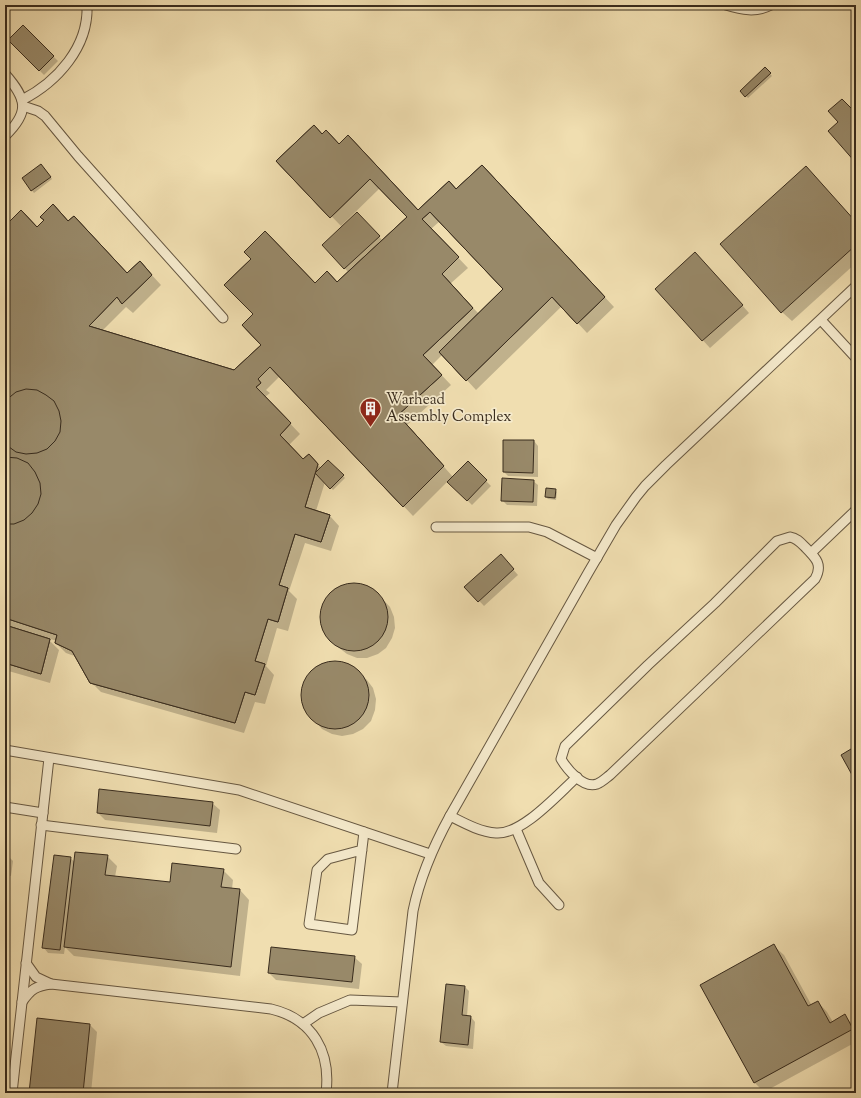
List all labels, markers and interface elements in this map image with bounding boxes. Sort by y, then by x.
place label: Warhead Assembly Complex [386,390,512,428]
building icon: Warhead Assembly Complex [357,396,383,429]

